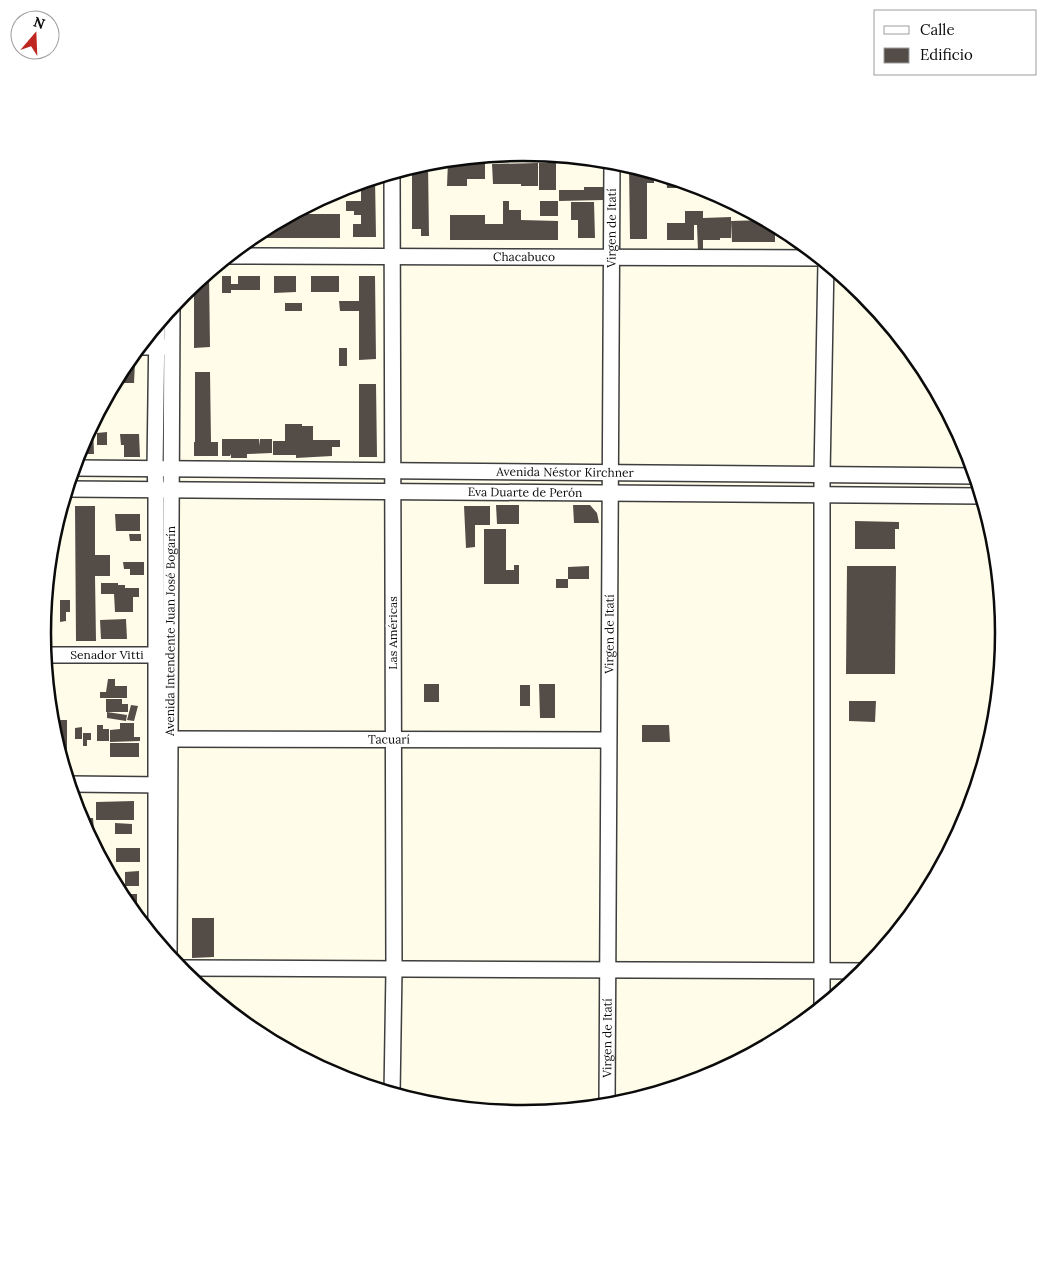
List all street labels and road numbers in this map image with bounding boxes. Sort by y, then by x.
street label: Virgen de Itatí [603,188,619,269]
street label: Chacabuco [493,249,555,264]
street label: Avenida Néstor Kirchner [495,464,635,480]
street label: Eva Duarte de Perón [468,484,582,500]
street label: Avenida Intendente Juan José Bogarín [162,526,178,737]
street label: Virgen de Itatí [601,594,617,675]
street label: Las Américas [385,596,400,670]
street label: Senador Vitti [70,647,144,662]
street label: Tacuarí [368,731,410,747]
street label: Virgen de Itatí [599,998,615,1079]

